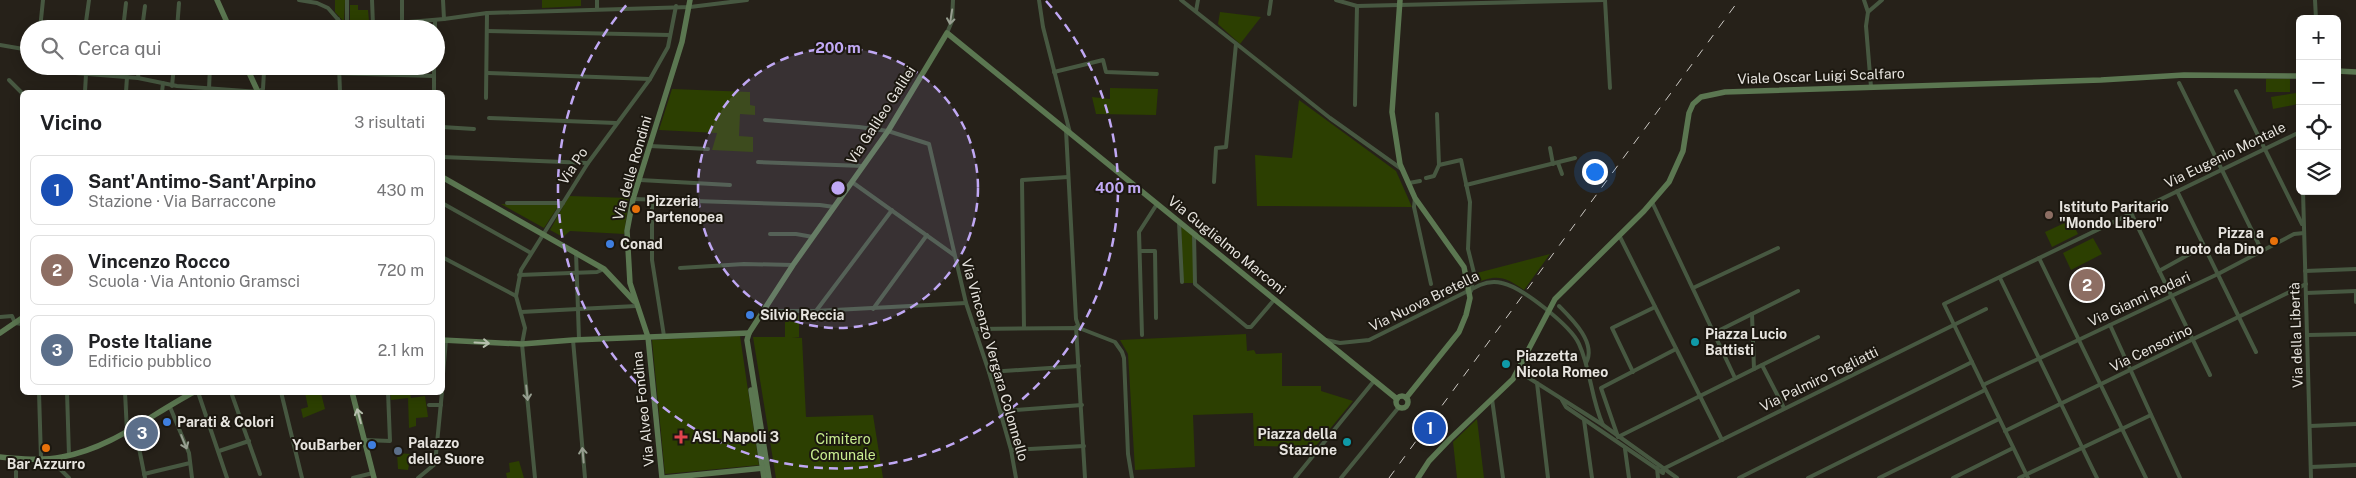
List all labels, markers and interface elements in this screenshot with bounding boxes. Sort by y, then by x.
one-way arrow [946,8,956,24]
map controls [2296,15,2341,195]
button: + [2296,15,2341,60]
search box [20,20,445,75]
icon: search [38,34,66,62]
text: Cerca qui [78,37,161,59]
text: 200 m [815,39,861,56]
button: − [2296,60,2341,105]
street label: Via Galileo Galilei [843,63,919,167]
street label: Viale Oscar Luigi Scalfaro [1737,65,1905,87]
button: locate [2296,105,2341,150]
text: Vicino [40,110,102,135]
text: 3 risultati [354,113,425,132]
street label: Via delle Rondini [609,114,655,222]
street label: Via Eugenio Montale [2162,119,2288,191]
street label: Via Po [555,144,591,187]
button: layers [2296,150,2341,195]
your location [1582,159,1608,185]
text: Sant'Antimo-Sant'Arpino [88,170,316,192]
centre of rings [829,179,847,197]
text: 400 m [1095,179,1141,196]
text: 1 [54,181,60,200]
text: 430 m [376,181,424,200]
text: Stazione · Via Barraccone [88,192,276,211]
place label: Pizzeria Partenopea [646,193,723,225]
street label: Via Guglielmo Marconi [1165,193,1289,297]
place label: Istituto Paritario "Mondo Libero" [2059,199,2169,231]
marker: Pizzeria Partenopea [630,203,642,215]
marker: Istituto Paritario "Mondo Libero" [2043,209,2055,221]
place label: Pizza a ruoto da Dino [2176,225,2264,257]
marker: Pizza a ruoto da Dino [2268,235,2280,247]
place label: Conad [620,236,663,252]
marker: Conad [604,238,616,250]
text: Vincenzo Rocco [88,250,230,272]
street label: Via Vincenzo Vergara Colonnello [958,257,1032,463]
text: 2 [52,261,62,280]
text: 720 m [377,261,424,280]
pin: 2 [2071,266,2103,304]
street label: Via Nuova Bretella [1367,268,1481,334]
street label: Via Gianni Rodari [2085,268,2193,330]
text: Scuola · Via Antonio Gramsci [88,272,300,291]
street label: Via della Libertà [2286,282,2306,388]
place label: Silvio Reccia [760,307,844,323]
marker: Silvio Reccia [744,309,756,321]
street label: Via Censorino [2107,321,2195,375]
place label: Piazza Lucio Battisti [1705,326,1787,358]
text: Poste Italiane [88,330,212,352]
marker: Piazza Lucio Battisti [1689,336,1701,348]
one-way arrow [474,338,490,347]
text: 3 [52,341,62,360]
text: 2.1 km [378,341,424,360]
street label: Via Palmiro Togliatti [1757,343,1881,415]
place label: Piazzetta Nicola Romeo [1516,348,1608,380]
street label: Via Alveo Fondina [629,351,657,467]
text: Edificio pubblico [88,352,212,371]
marker: Piazzetta Nicola Romeo [1500,358,1512,370]
one-way arrow [522,385,531,401]
one-way arrow [353,409,363,425]
pin: 1 [1414,409,1446,447]
pin: 3 [126,414,158,452]
place label: Parati & Colori [177,414,274,430]
marker: Parati & Colori [161,416,173,428]
place label: Piazza della Stazione [1258,426,1337,458]
place label: ASL Napoli 3 [692,429,779,445]
marker: ASL Napoli 3 [674,430,688,444]
park label: Cimitero Comunale [810,431,876,463]
one-way arrow [180,434,189,449]
place label: Palazzo delle Suore [408,435,484,467]
marker: Piazza della Stazione [1341,436,1353,448]
place label: YouBarber [292,437,362,453]
marker: YouBarber [366,439,378,451]
marker: Bar Azzurro [40,442,52,454]
marker: Palazzo delle Suore [392,445,404,457]
one-way arrow [578,448,588,464]
place label: Bar Azzurro [7,456,85,472]

